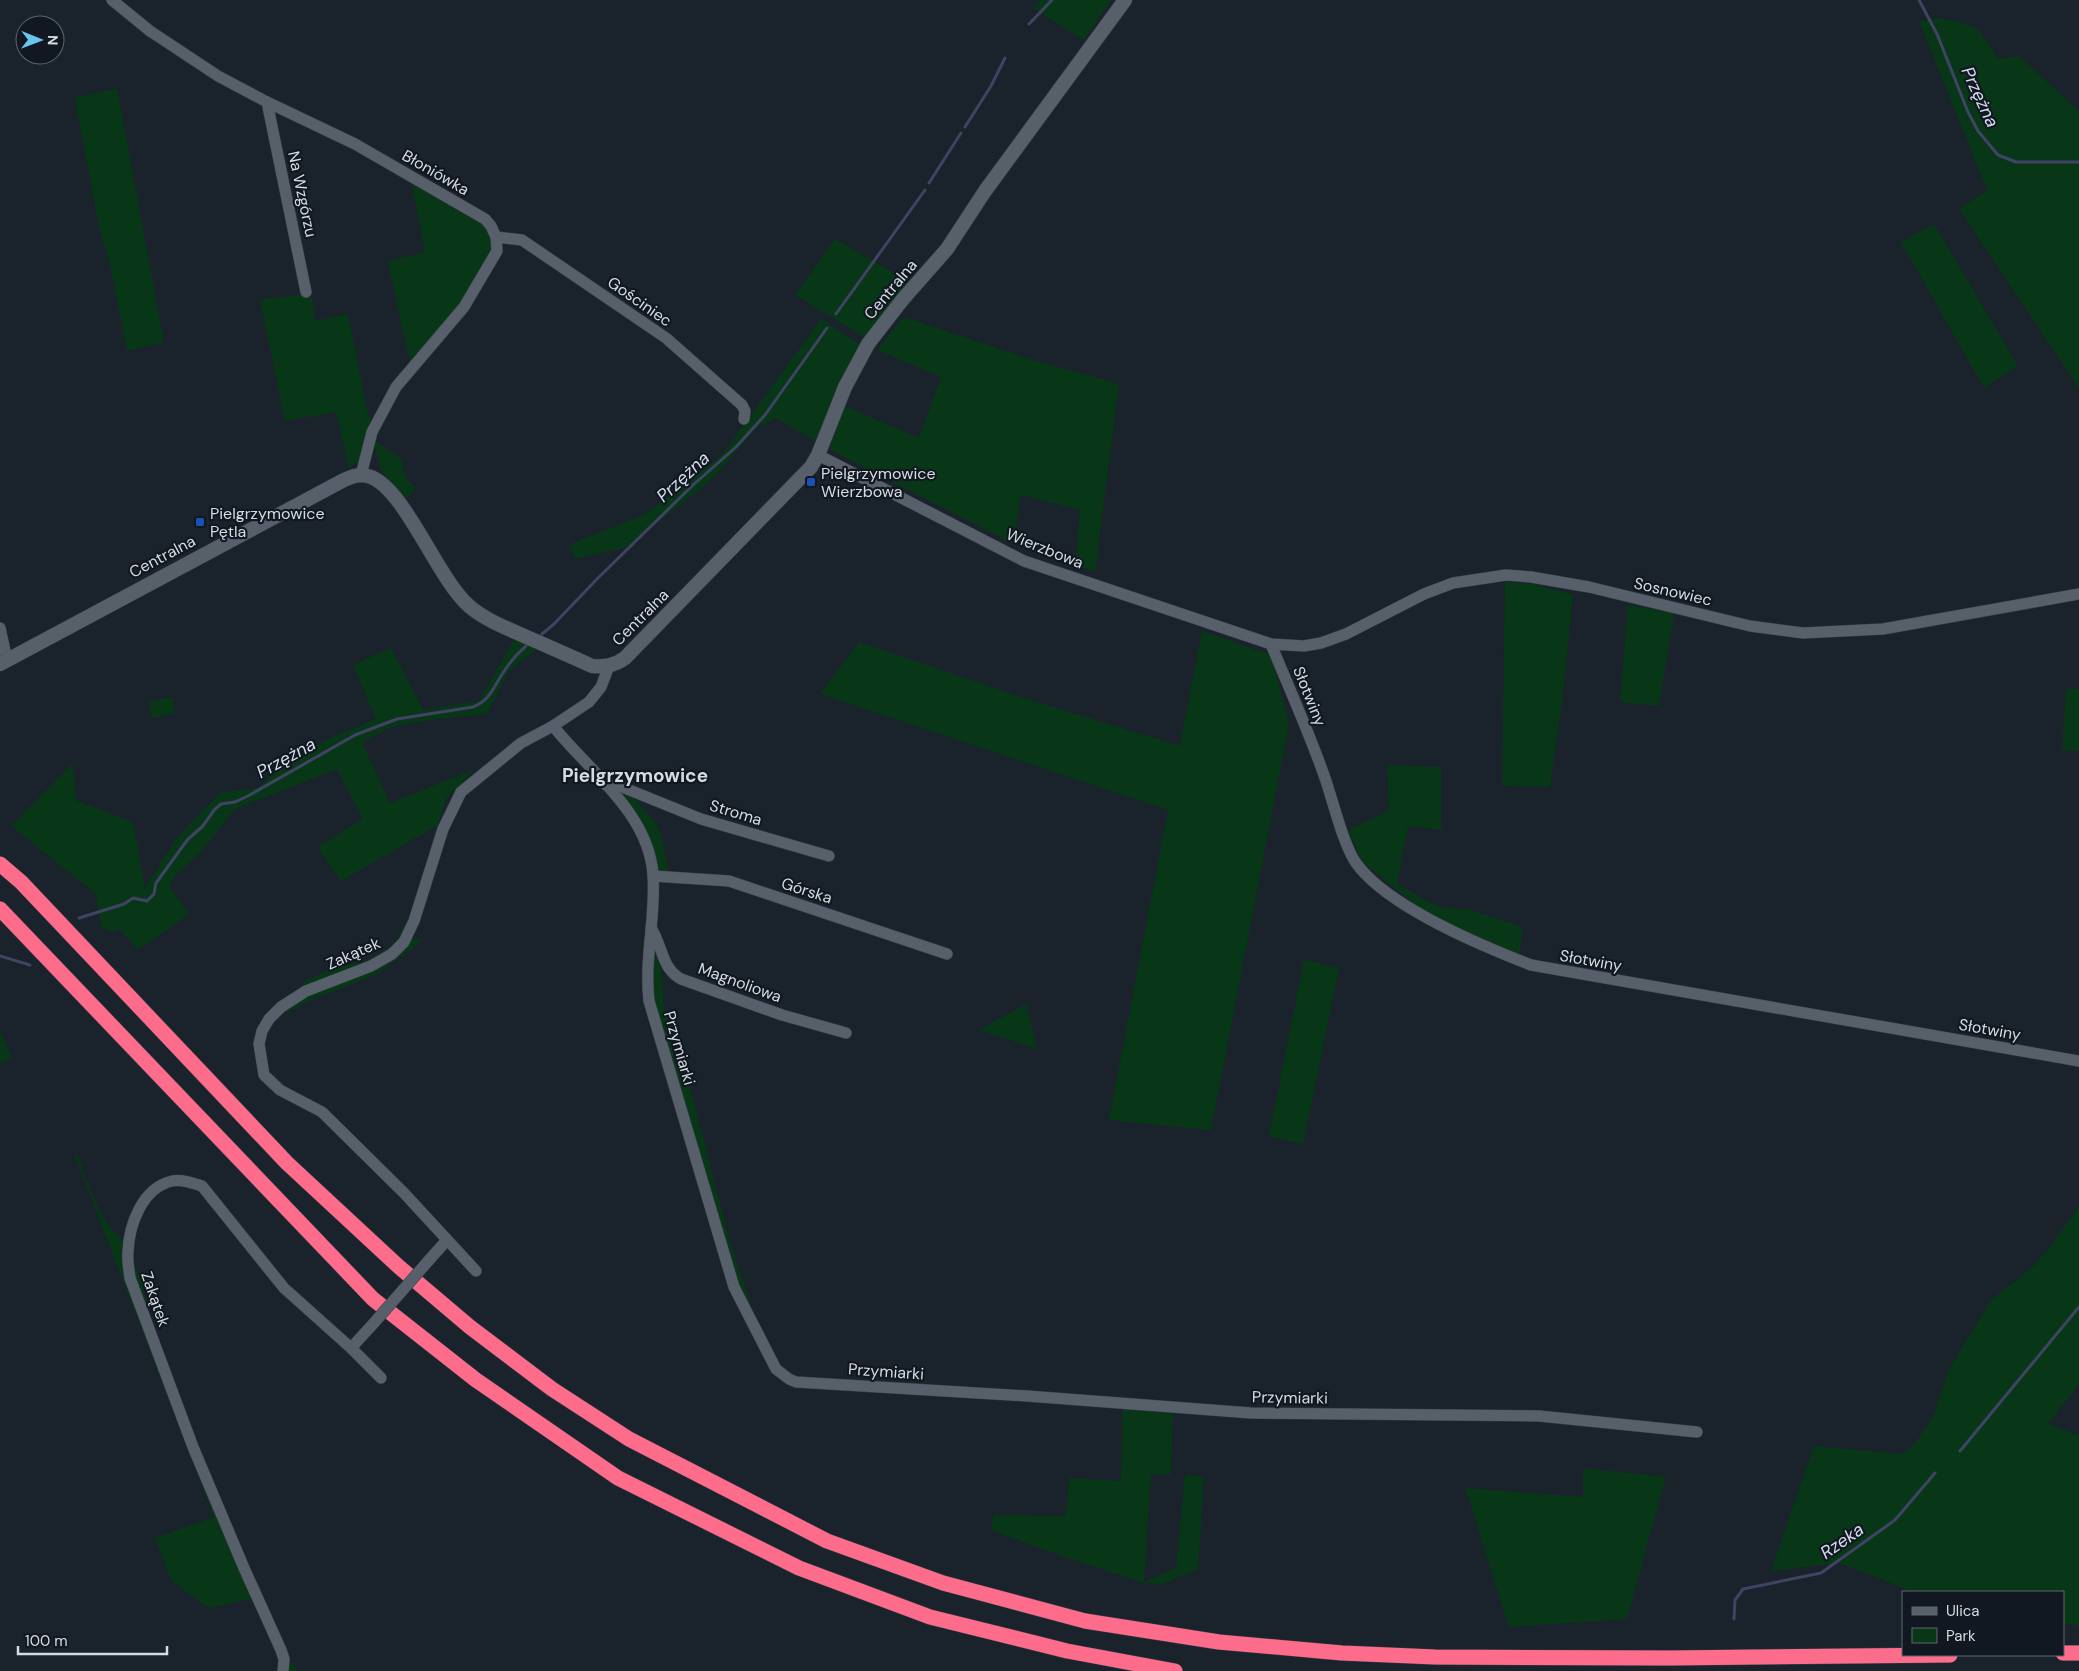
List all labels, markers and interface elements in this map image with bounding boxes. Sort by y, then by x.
north arrow [15,15,65,65]
text: N [44,35,62,45]
water label: Przężna [1956,63,2005,131]
street label: Błoniówka [398,145,473,200]
street label: Na Wzgórzu [283,149,322,239]
street label: Centralna [859,255,922,324]
street label: Gościniec [603,272,676,331]
water label: Przężna [651,446,715,508]
place label: Pielgrzymowice Wierzbowa [821,463,936,502]
marker: Pielgrzymowice Wierzbowa [805,476,817,488]
place label: Pielgrzymowice Pętla [210,503,325,542]
marker: Pielgrzymowice Pętla [194,516,206,528]
street label: Wierzbowa [1003,523,1087,573]
street label: Centralna [125,530,199,583]
street label: Sosnowiec [1632,572,1714,611]
street label: Centralna [607,584,673,650]
street label: Słotwiny [1288,663,1331,729]
water label: Przężna [252,732,320,784]
district label: Pielgrzymowice [562,763,708,788]
street label: Stroma [707,795,765,830]
street label: Górska [779,872,835,909]
street label: Zakątek [323,932,384,975]
street label: Słotwiny [1558,945,1624,976]
street label: Magnoliowa [695,958,784,1007]
street label: Przymiarki [659,1009,700,1088]
street label: Słotwiny [1957,1014,2023,1045]
street label: Zakątek [136,1269,175,1330]
street label: Przymiarki [847,1358,925,1385]
street label: Przymiarki [1252,1386,1328,1409]
water label: Rzeka [1815,1517,1869,1565]
legend [1902,1591,2064,1656]
text: Ulica [1946,1601,1980,1621]
scale bar [18,1624,166,1656]
text: Park [1946,1626,1976,1646]
text: 100 m [25,1631,68,1651]

